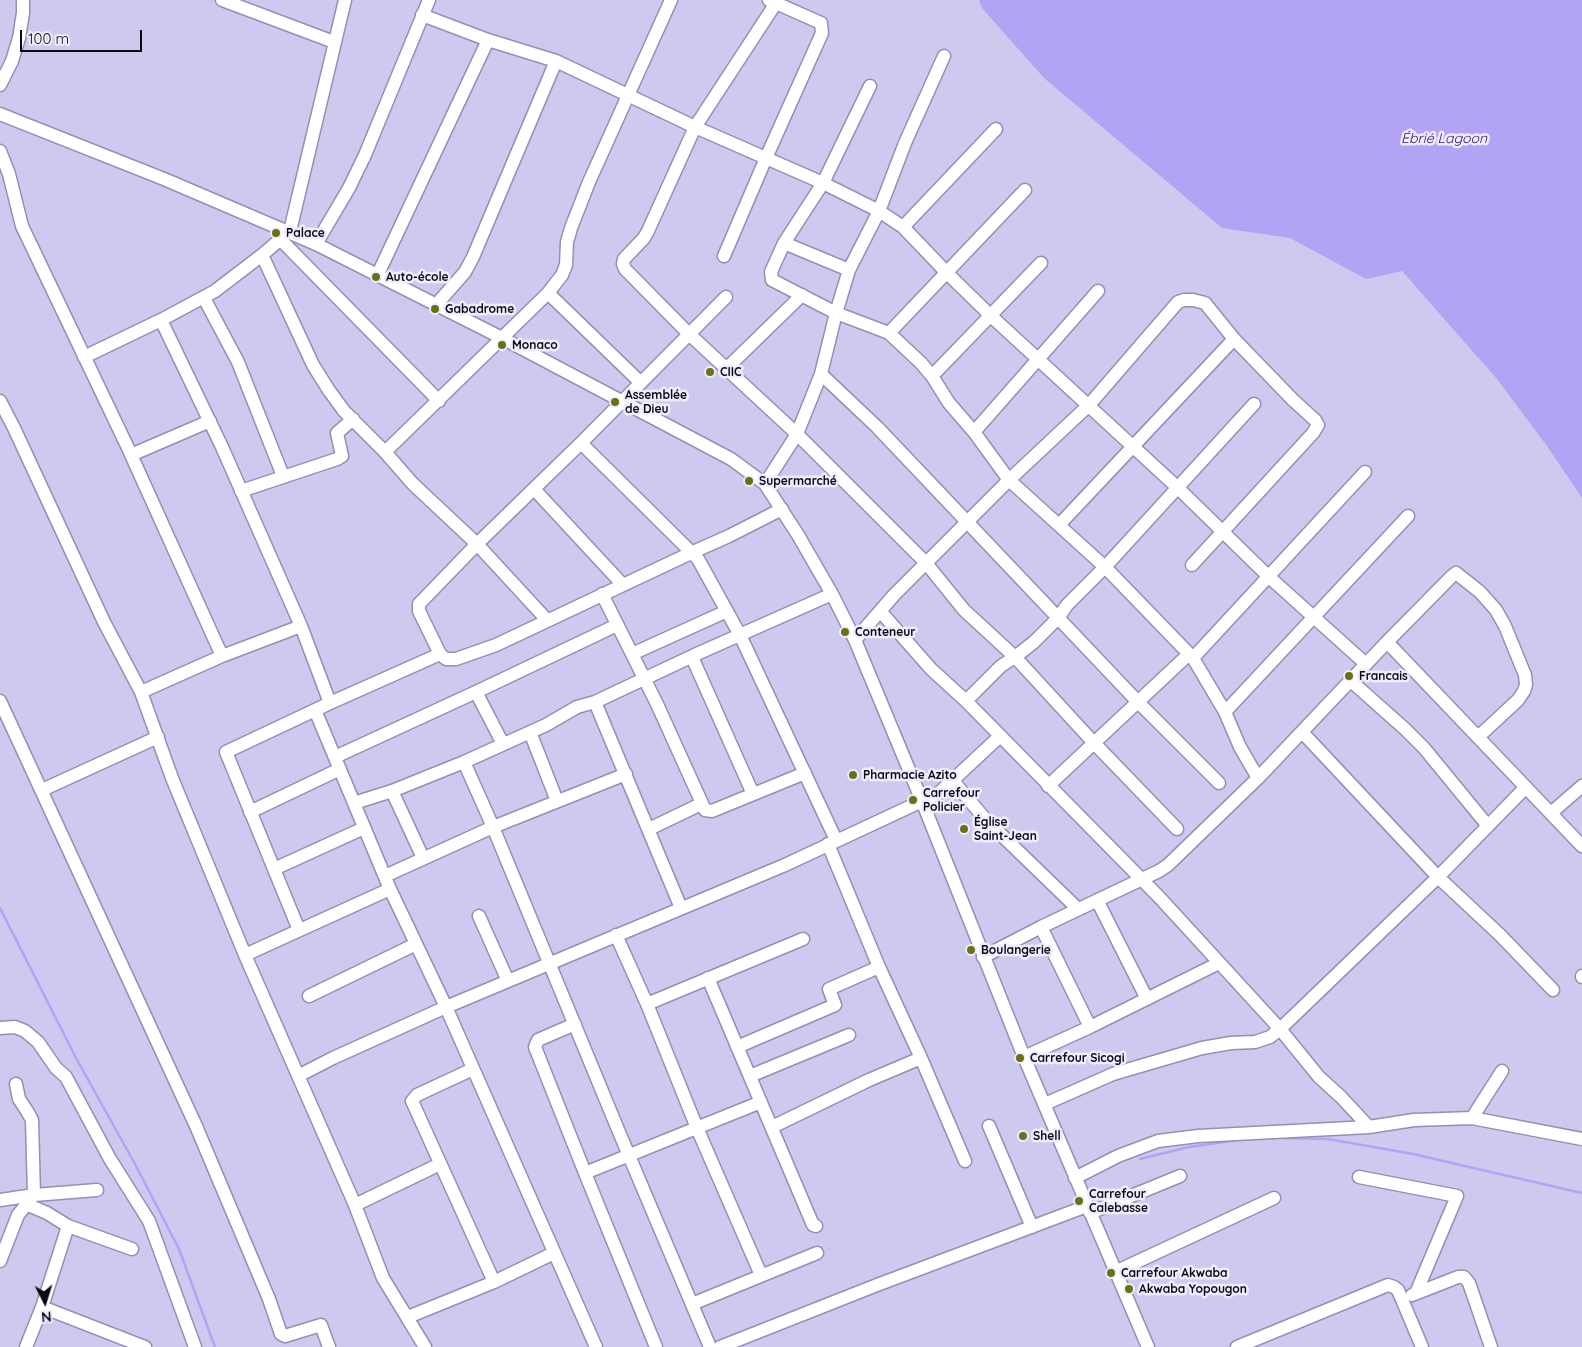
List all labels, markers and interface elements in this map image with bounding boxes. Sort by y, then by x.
scale bar [22,20,145,52]
text: 100 m [28,29,69,48]
water label: Ébrié Lagoon [1401,131,1487,147]
place label: Palace [286,226,325,240]
marker: Palace [270,227,282,239]
place label: Auto-école [386,270,449,284]
marker: Auto-école [370,271,382,283]
place label: Gabadrome [445,302,514,316]
marker: Gabadrome [429,303,441,315]
place label: Monaco [512,338,558,352]
marker: Monaco [496,339,508,351]
place label: CIIC [720,365,742,379]
marker: CIIC [704,366,716,378]
place label: Assemblée de Dieu [625,388,687,416]
marker: Assemblée de Dieu [609,396,621,408]
place label: Supermarché [759,474,837,488]
marker: Supermarché [743,475,755,487]
place label: Conteneur [855,625,916,639]
marker: Conteneur [839,626,851,638]
place label: Francais [1359,669,1408,683]
marker: Francais [1343,670,1355,682]
place label: Pharmacie Azito [863,768,957,782]
marker: Pharmacie Azito [847,769,859,781]
place label: Carrefour Policier [923,786,980,814]
marker: Carrefour Policier [907,794,919,806]
place label: Église Saint-Jean [974,815,1037,843]
marker: Église Saint-Jean [958,823,970,835]
place label: Boulangerie [981,943,1051,957]
marker: Boulangerie [965,944,977,956]
place label: Carrefour Sicogi [1030,1051,1124,1065]
marker: Carrefour Sicogi [1014,1052,1026,1064]
place label: Shell [1033,1129,1061,1143]
marker: Shell [1017,1130,1029,1142]
place label: Carrefour Calebasse [1089,1187,1148,1215]
marker: Carrefour Calebasse [1073,1195,1085,1207]
place label: Carrefour Akwaba [1121,1266,1228,1280]
marker: Carrefour Akwaba [1105,1267,1117,1279]
north arrow [20,1277,70,1327]
place label: Akwaba Yopougon [1139,1282,1247,1296]
marker: Akwaba Yopougon [1123,1283,1135,1295]
text: N [40,1308,52,1326]

